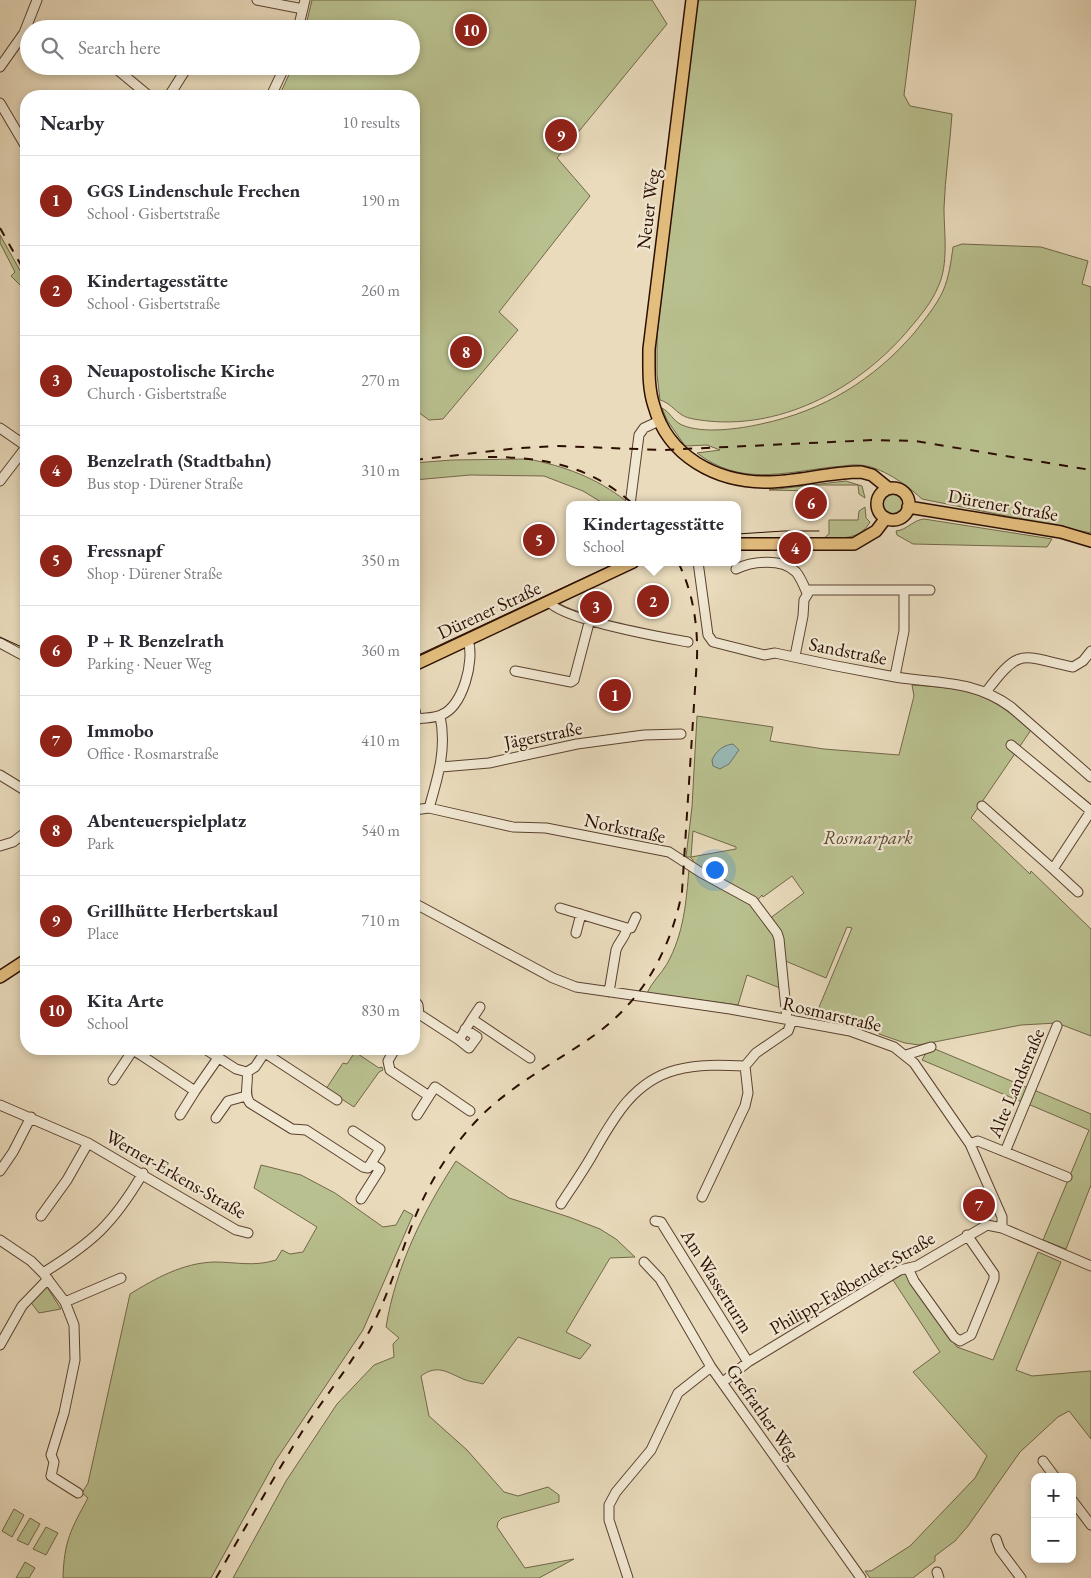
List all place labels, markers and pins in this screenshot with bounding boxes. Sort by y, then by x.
pin: 10 [455,11,487,49]
pin: 9 [545,116,577,154]
pin: 8 [450,333,482,371]
pin: 6 [795,484,827,522]
pin: 5 [523,521,555,559]
pin: 4 [779,529,811,567]
pin: 2 [637,582,669,620]
pin: 3 [580,588,612,626]
pin: 1 [599,676,631,714]
pin: 7 [963,1186,995,1224]

